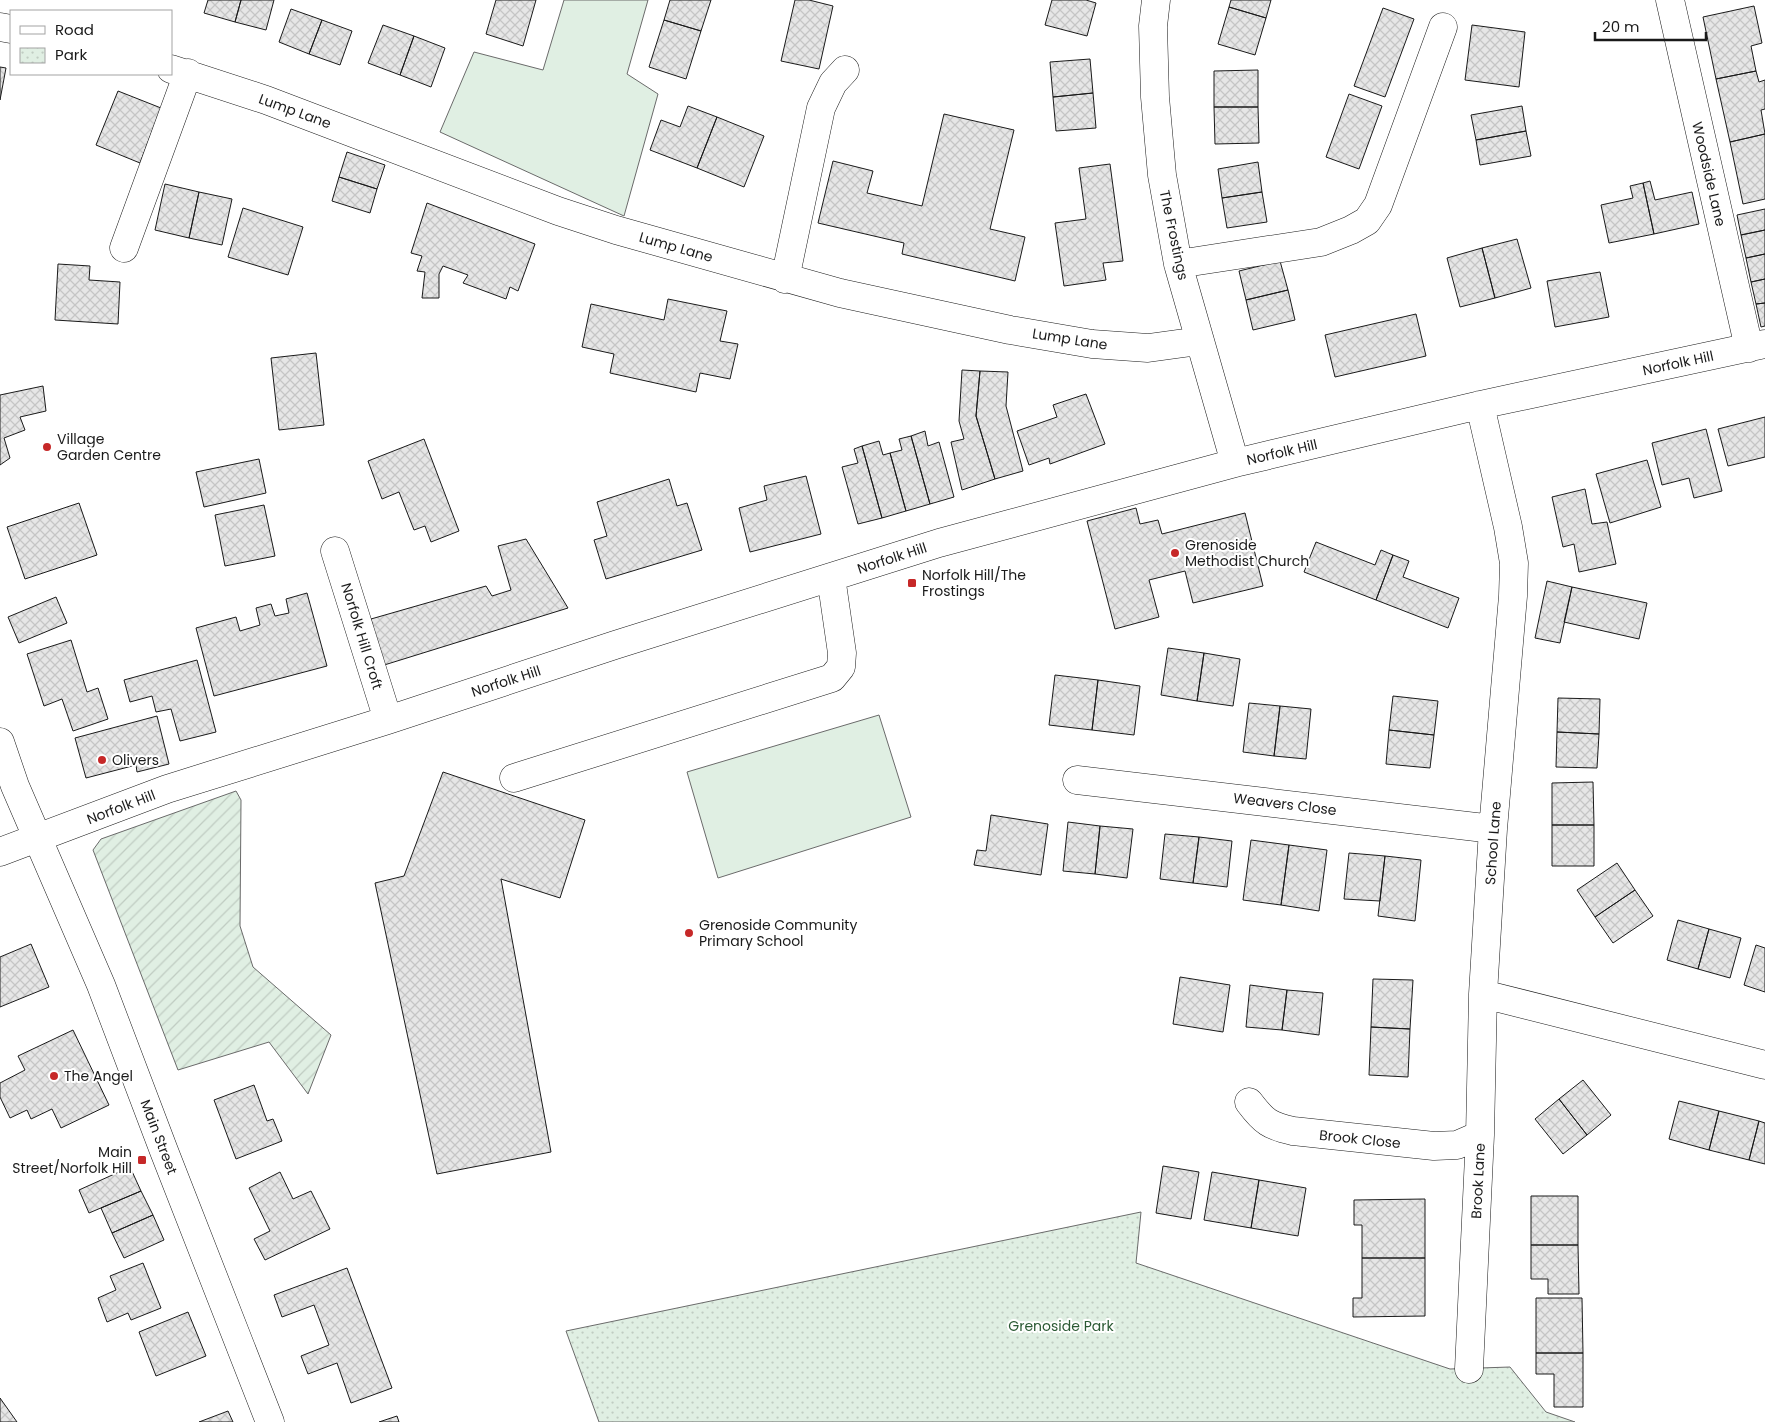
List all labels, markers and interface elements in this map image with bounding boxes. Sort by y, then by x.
legend [10,10,172,75]
scale bar [1595,10,1706,42]
text: 20 m [1602,16,1640,37]
text: Road [55,19,94,40]
text: Park [55,44,87,65]
street label: Lump Lane [256,89,334,133]
street label: Woodside Lane [1687,120,1731,229]
street label: The Frostings [1155,188,1193,282]
street label: Lump Lane [637,227,715,267]
street label: Lump Lane [1031,323,1109,355]
street label: Norfolk Hill [1641,346,1715,380]
place label: Village Garden Centre [57,429,161,465]
street label: Norfolk Hill [1245,434,1319,470]
marker: Village Garden Centre [41,441,53,453]
place label: Grenoside Methodist Church [1185,535,1309,571]
street label: Norfolk Hill [855,537,929,579]
marker: Grenoside Methodist Church [1169,547,1181,559]
place label: Norfolk Hill/The Frostings [922,565,1026,601]
marker: Norfolk Hill/The Frostings [906,577,918,589]
street label: Norfolk Hill Croft [336,580,388,692]
street label: Norfolk Hill [469,660,543,702]
place label: Olivers [112,750,159,770]
marker: Olivers [96,754,108,766]
street label: Norfolk Hill [84,785,158,829]
street label: Weavers Close [1232,788,1338,820]
street label: School Lane [1480,800,1506,886]
place label: Grenoside Community Primary School [699,915,857,951]
marker: Grenoside Community Primary School [683,927,695,939]
place label: The Angel [64,1066,133,1086]
marker: The Angel [48,1070,60,1082]
street label: Main Street [136,1097,182,1177]
street label: Brook Close [1318,1125,1402,1153]
place label: Main Street/Norfolk Hill [12,1142,132,1178]
street label: Brook Lane [1466,1142,1490,1219]
marker: Main Street/Norfolk Hill [136,1154,148,1166]
park label: Grenoside Park [1008,1316,1114,1336]

